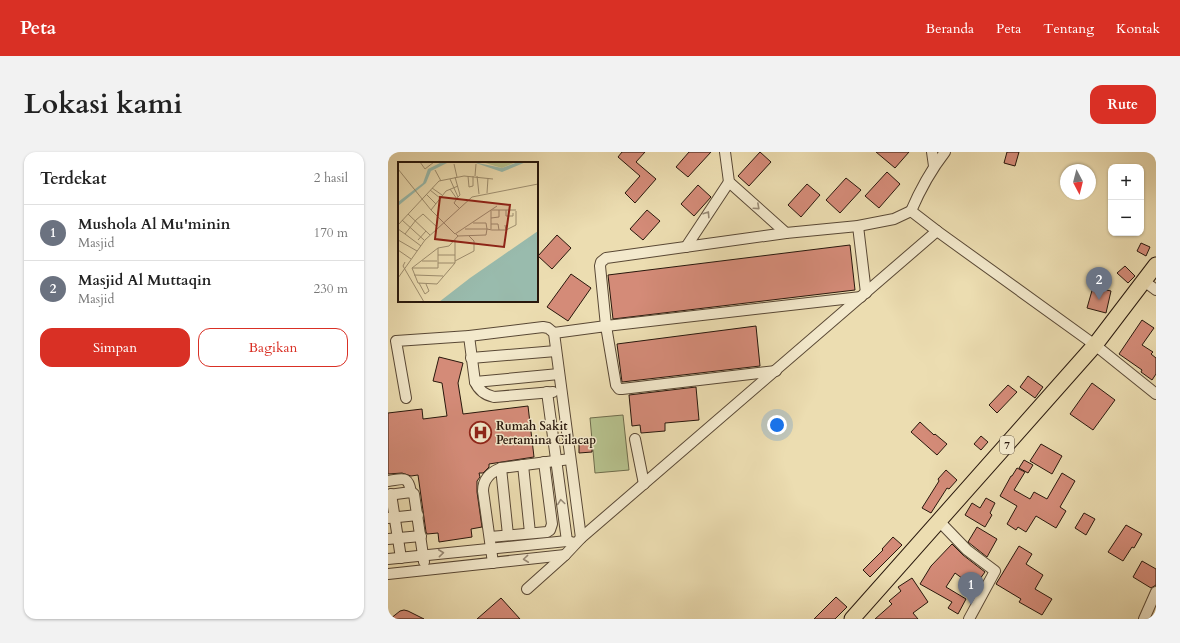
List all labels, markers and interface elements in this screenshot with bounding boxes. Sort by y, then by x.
text: Peta [20,15,56,41]
text: Beranda [926,19,974,38]
text: Peta [996,19,1021,38]
text: Tentang [1043,19,1094,38]
text: Kontak [1116,19,1160,38]
text: Lokasi kami [24,85,182,123]
button: Rute [1090,85,1156,124]
inset map [398,162,538,302]
north arrow [1060,164,1096,200]
map controls [1108,164,1144,236]
button: + [1108,164,1144,200]
text: Terdekat [40,167,106,190]
text: 2 hasil [314,169,348,187]
button: − [1108,200,1144,236]
one-way arrow [753,203,760,210]
one-way arrow [703,211,710,218]
text: Mushola Al Mu'minin [78,214,230,234]
text: 1 [50,224,56,242]
text: 170 m [314,224,348,242]
text: Masjid [78,234,114,252]
pin: 2 [1086,267,1112,300]
text: Masjid Al Muttaqin [78,270,211,290]
text: 2 [50,280,56,298]
text: 230 m [314,280,348,298]
text: Masjid [78,290,114,308]
button: Simpan [40,328,190,367]
button: Bagikan [198,328,348,367]
your location [767,415,787,435]
place label: Rumah Sakit Pertamina Cilacap [496,418,596,448]
hospital icon: Rumah Sakit Pertamina Cilacap [467,420,493,446]
road number: 7 [1000,436,1014,454]
one-way arrow [557,499,566,506]
one-way arrow [438,549,444,558]
one-way arrow [523,554,529,563]
pin: 1 [958,572,984,605]

